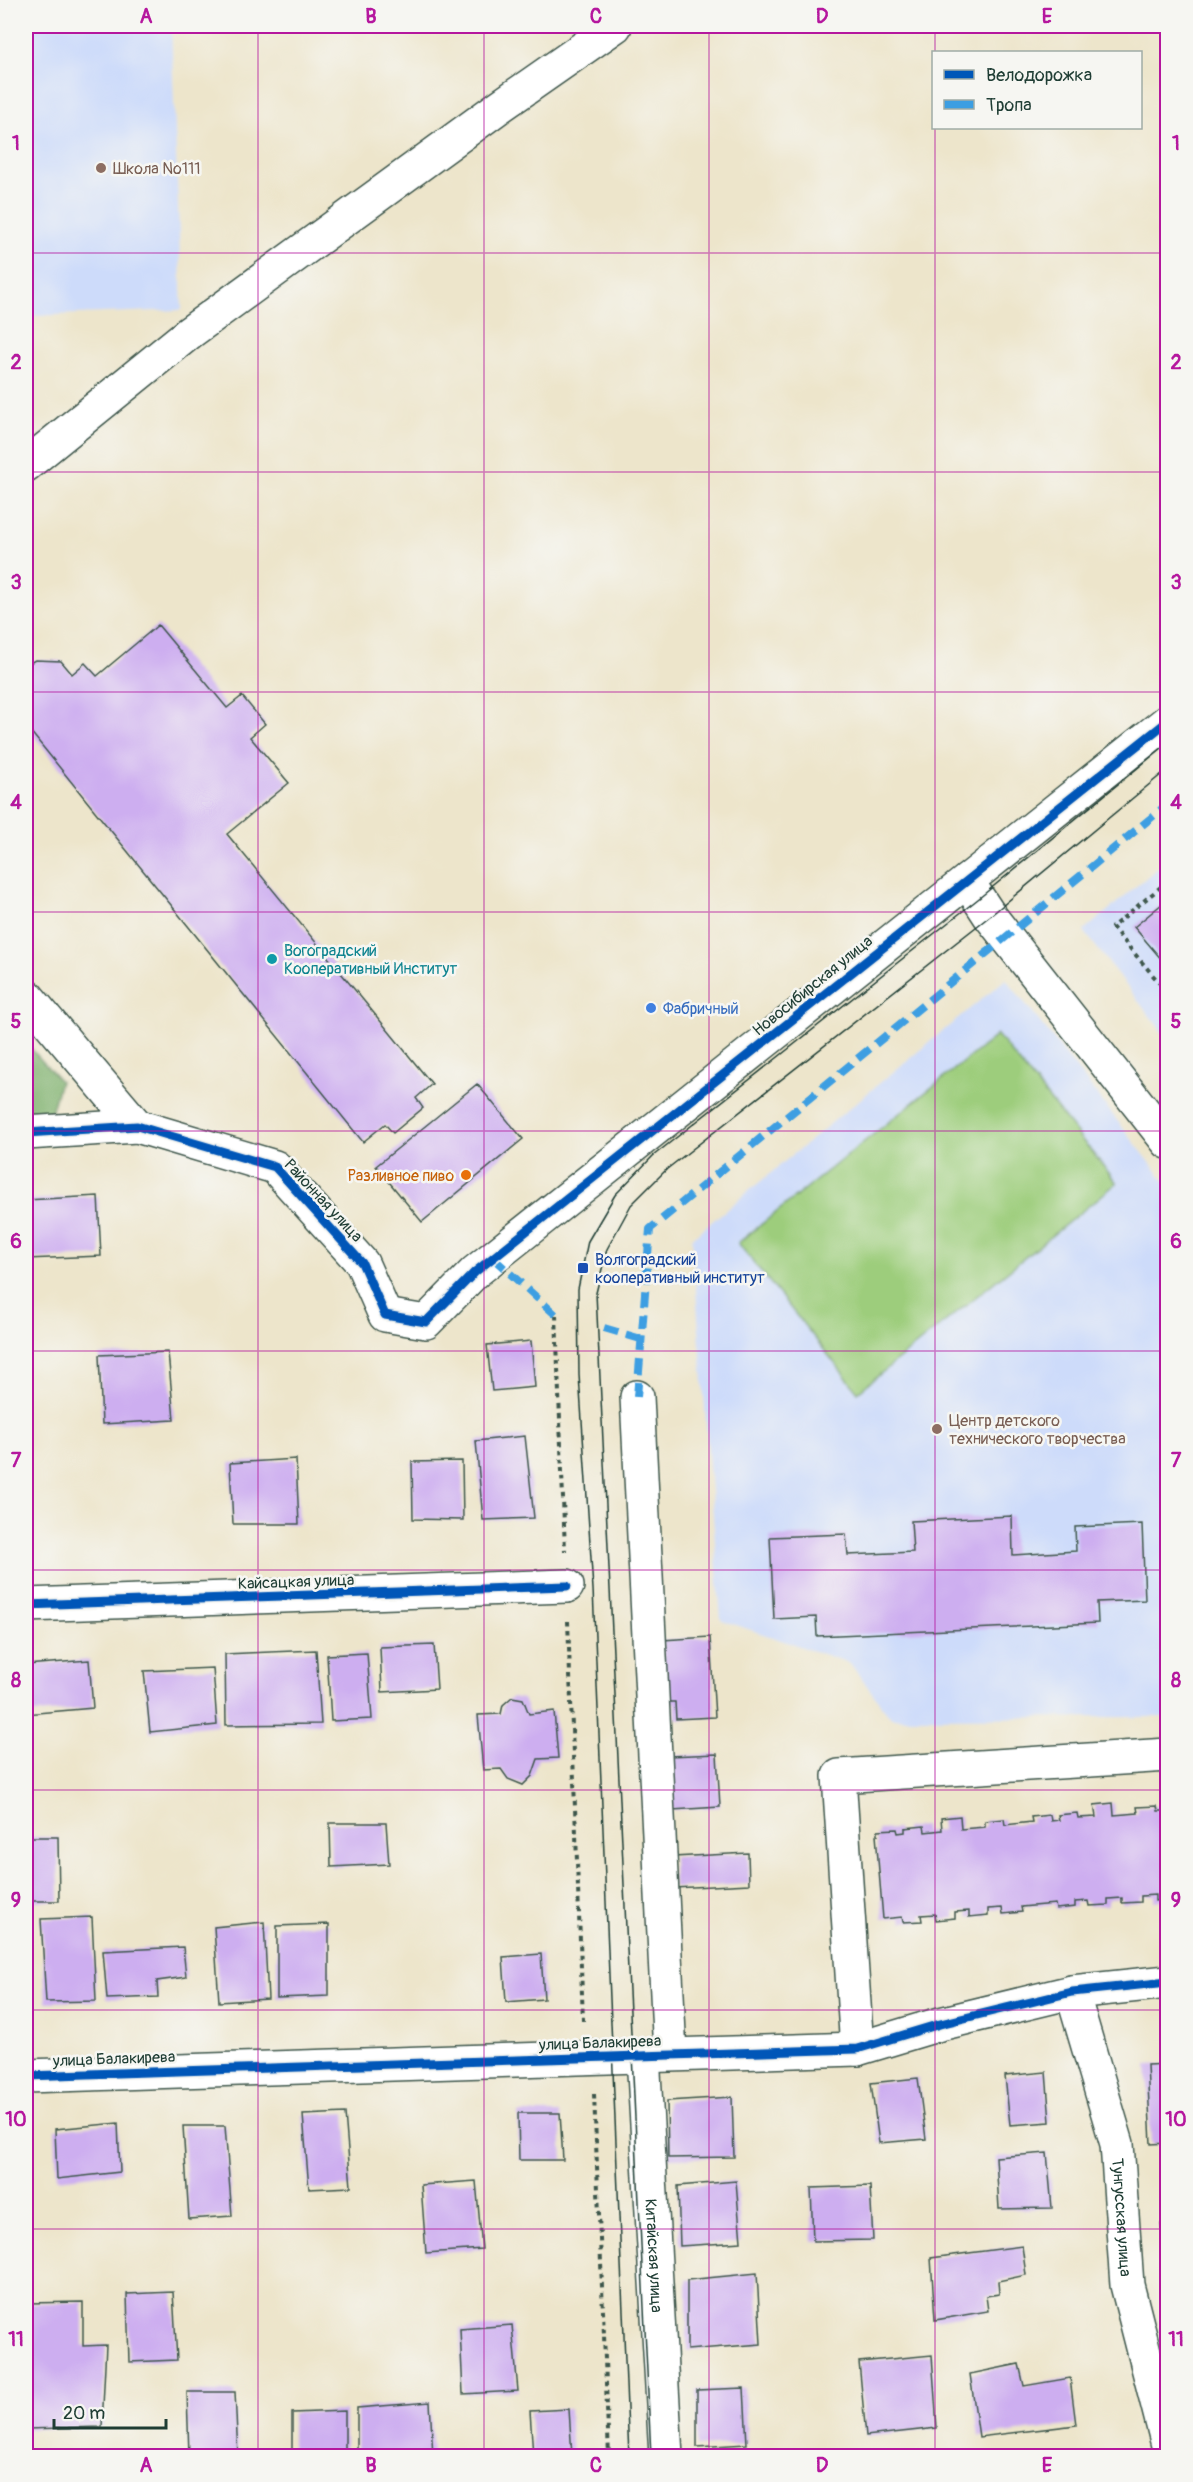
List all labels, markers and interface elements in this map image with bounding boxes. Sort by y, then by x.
text: A [140,4,153,29]
text: B [365,4,377,29]
text: C [590,4,602,29]
text: D [816,4,829,29]
text: E [1042,4,1053,29]
legend [932,51,1142,129]
text: Велодорожка [986,64,1092,87]
text: Тропа [986,94,1032,117]
text: 1 [12,131,20,156]
text: 1 [1172,131,1180,156]
place label: Школа №111 [113,159,200,179]
marker: Школа №111 [94,161,108,175]
text: 2 [10,350,22,375]
text: 2 [1170,350,1182,375]
text: 3 [10,570,22,595]
text: 3 [1170,570,1182,595]
text: 4 [10,790,22,815]
text: 4 [1170,790,1182,815]
street label: Новосибирская улица [748,931,877,1040]
place label: Вогоградский Кооперативный Институт [284,941,457,979]
marker: Вогоградский Кооперативный Институт [265,952,279,966]
place label: Фабричный [663,999,739,1019]
marker: Фабричный [644,1001,658,1015]
text: 5 [11,1009,22,1034]
text: 5 [1171,1009,1182,1034]
street label: Районная улица [280,1155,367,1246]
place label: Разливное пиво [348,1166,454,1186]
marker: Разливное пиво [459,1168,473,1182]
text: 6 [10,1229,22,1254]
text: 6 [1170,1229,1182,1254]
place label: Волгоградский кооперативный институт [595,1250,765,1288]
marker: Волгоградский кооперативный институт [576,1261,590,1275]
place label: Центр детского технического творчества [949,1411,1126,1449]
marker: Центр детского технического творчества [930,1422,944,1436]
text: 7 [11,1448,22,1473]
text: 7 [1171,1448,1182,1473]
street label: Кайсацкая улица [237,1570,355,1594]
text: 8 [11,1668,21,1693]
text: 8 [1171,1668,1181,1693]
text: 9 [11,1888,21,1913]
text: 9 [1171,1888,1181,1913]
street label: улица Балакирева [538,2031,662,2055]
street label: улица Балакирева [52,2047,176,2071]
text: 10 [5,2107,27,2132]
text: 10 [1165,2107,1187,2132]
street label: Тунгусская улица [1107,2157,1135,2277]
street label: Китайская улица [640,2198,667,2313]
text: 11 [8,2327,24,2352]
text: 11 [1168,2327,1184,2352]
scale bar [54,2392,166,2430]
text: 20 m [63,2402,105,2425]
text: A [140,2453,153,2478]
text: B [365,2453,377,2478]
text: C [590,2453,602,2478]
text: D [816,2453,829,2478]
text: E [1042,2453,1053,2478]

